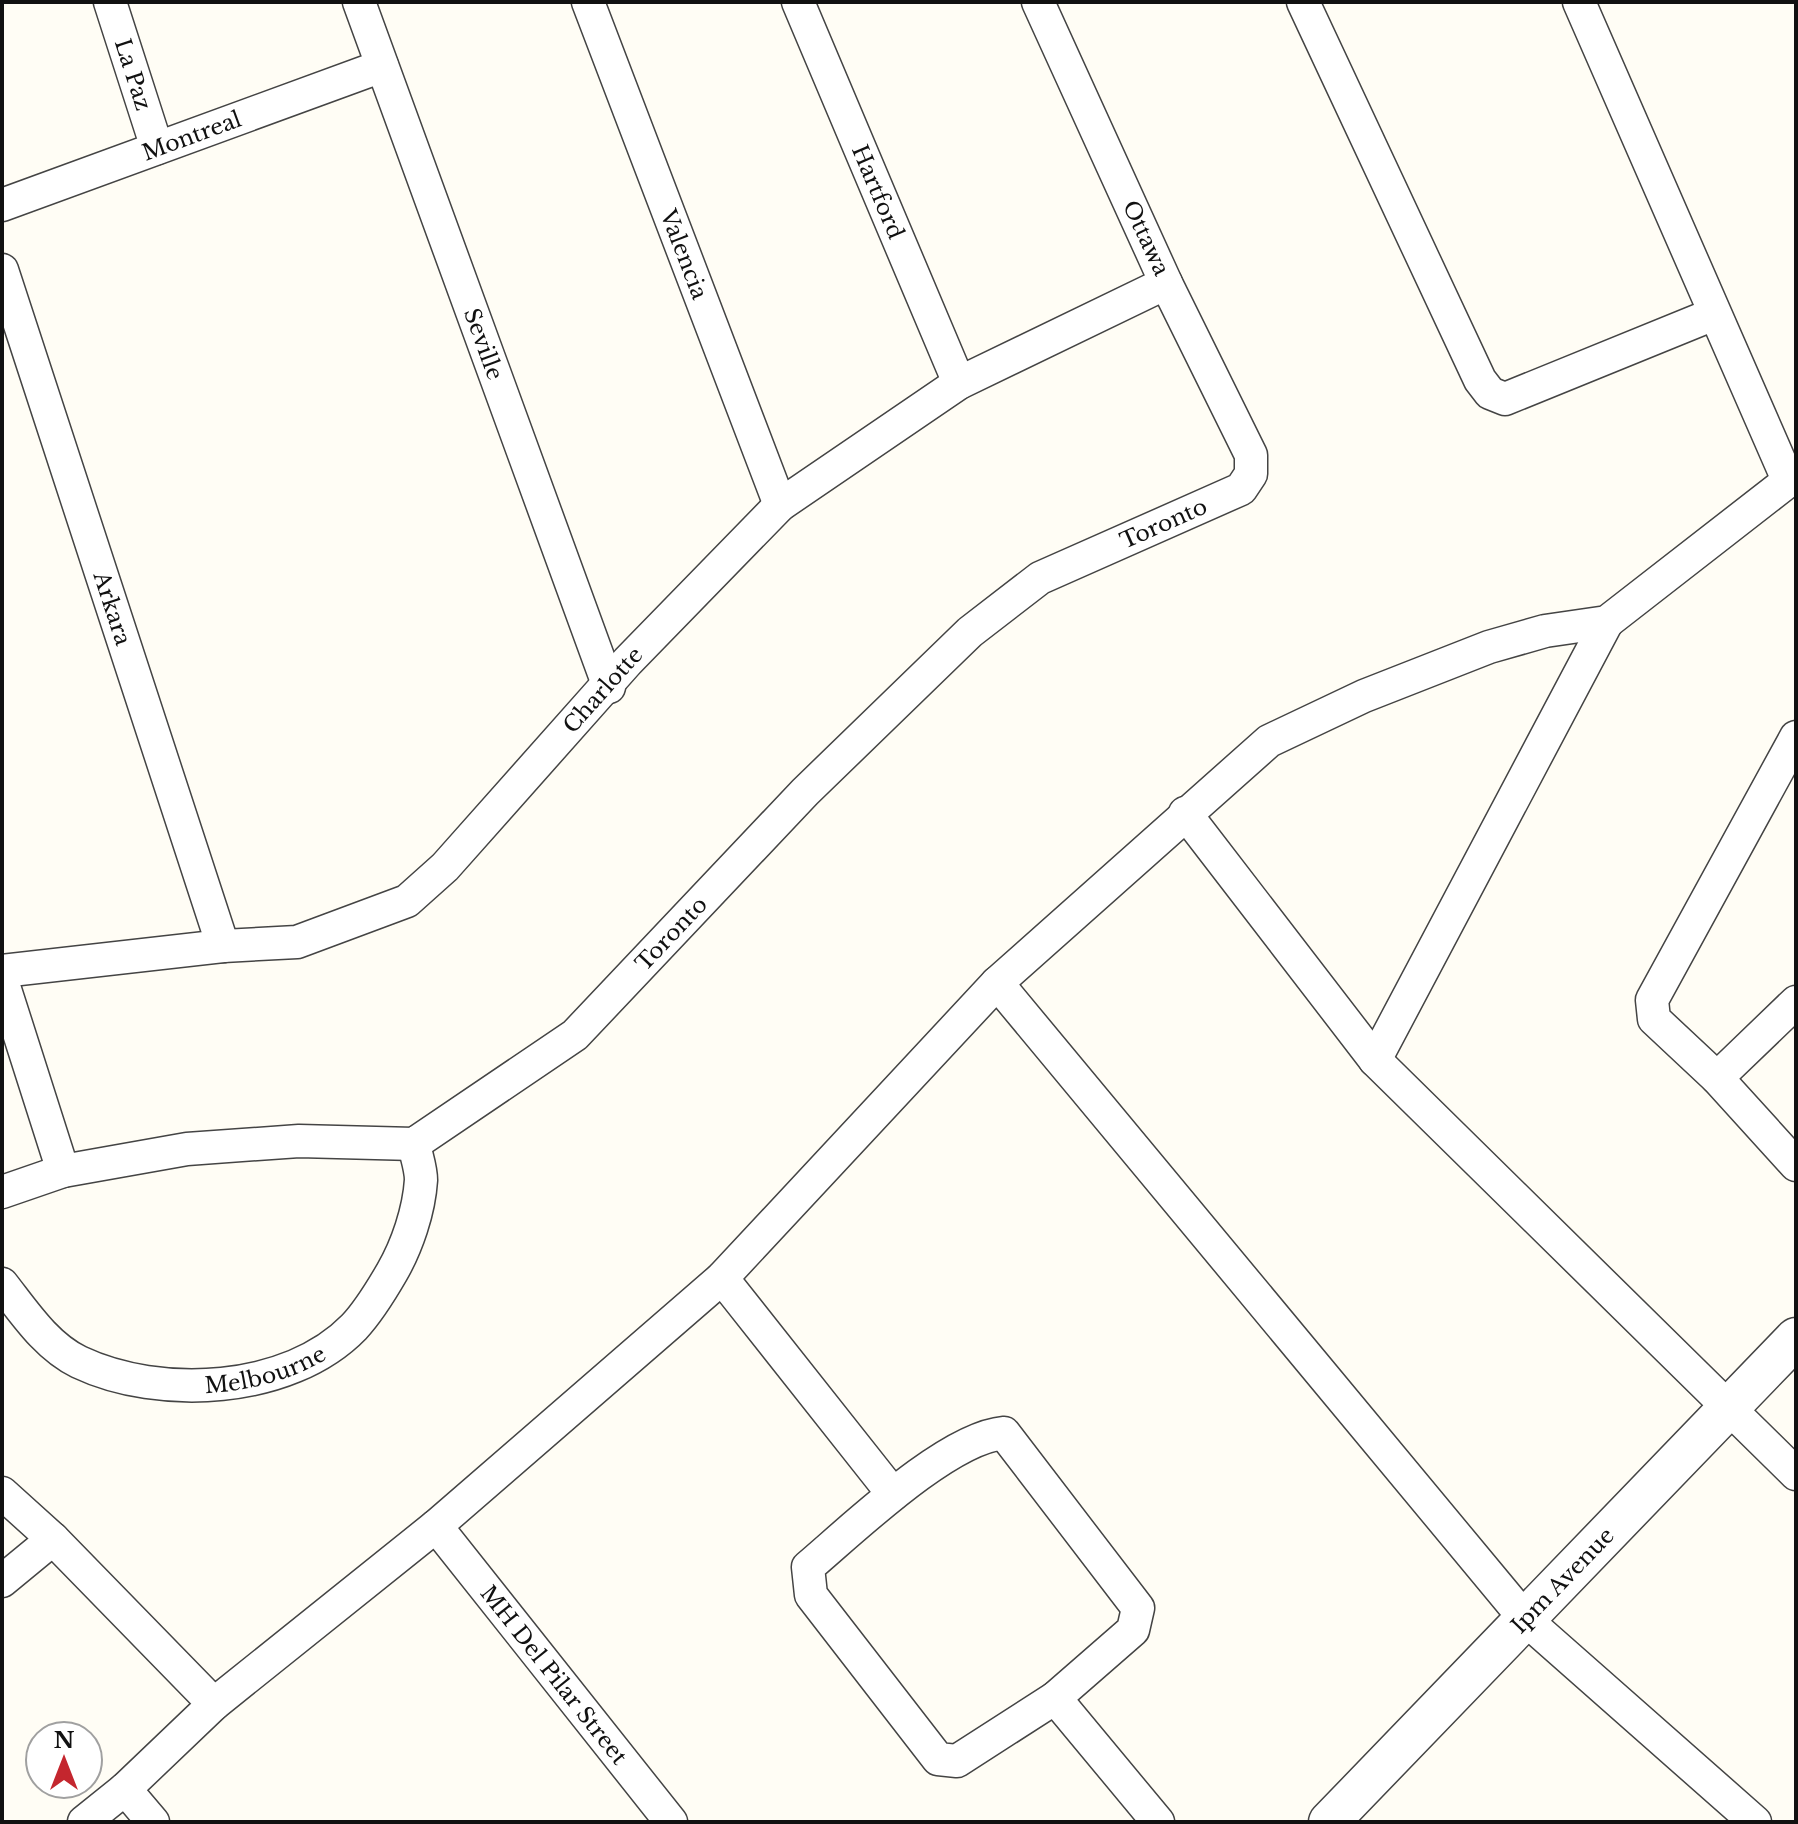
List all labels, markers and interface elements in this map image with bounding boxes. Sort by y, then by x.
street label: La Paz [109,35,157,114]
street label: Montreal [138,105,245,166]
street label: Hartford [846,141,910,243]
street label: Ottawa [1117,196,1175,281]
street label: Valencia [655,205,714,304]
street label: Seville [458,304,509,384]
street label: Toronto [1116,492,1211,554]
street label: Arkara [88,567,138,649]
street label: Charlotte [557,641,648,738]
street label: Toronto [630,891,713,976]
street label: Melbourne [204,1340,330,1399]
street label: Ipm Avenue [1505,1522,1619,1639]
street label: MH Del Pilar Street [475,1580,634,1770]
north arrow [24,1720,104,1800]
text: N [54,1727,75,1754]

